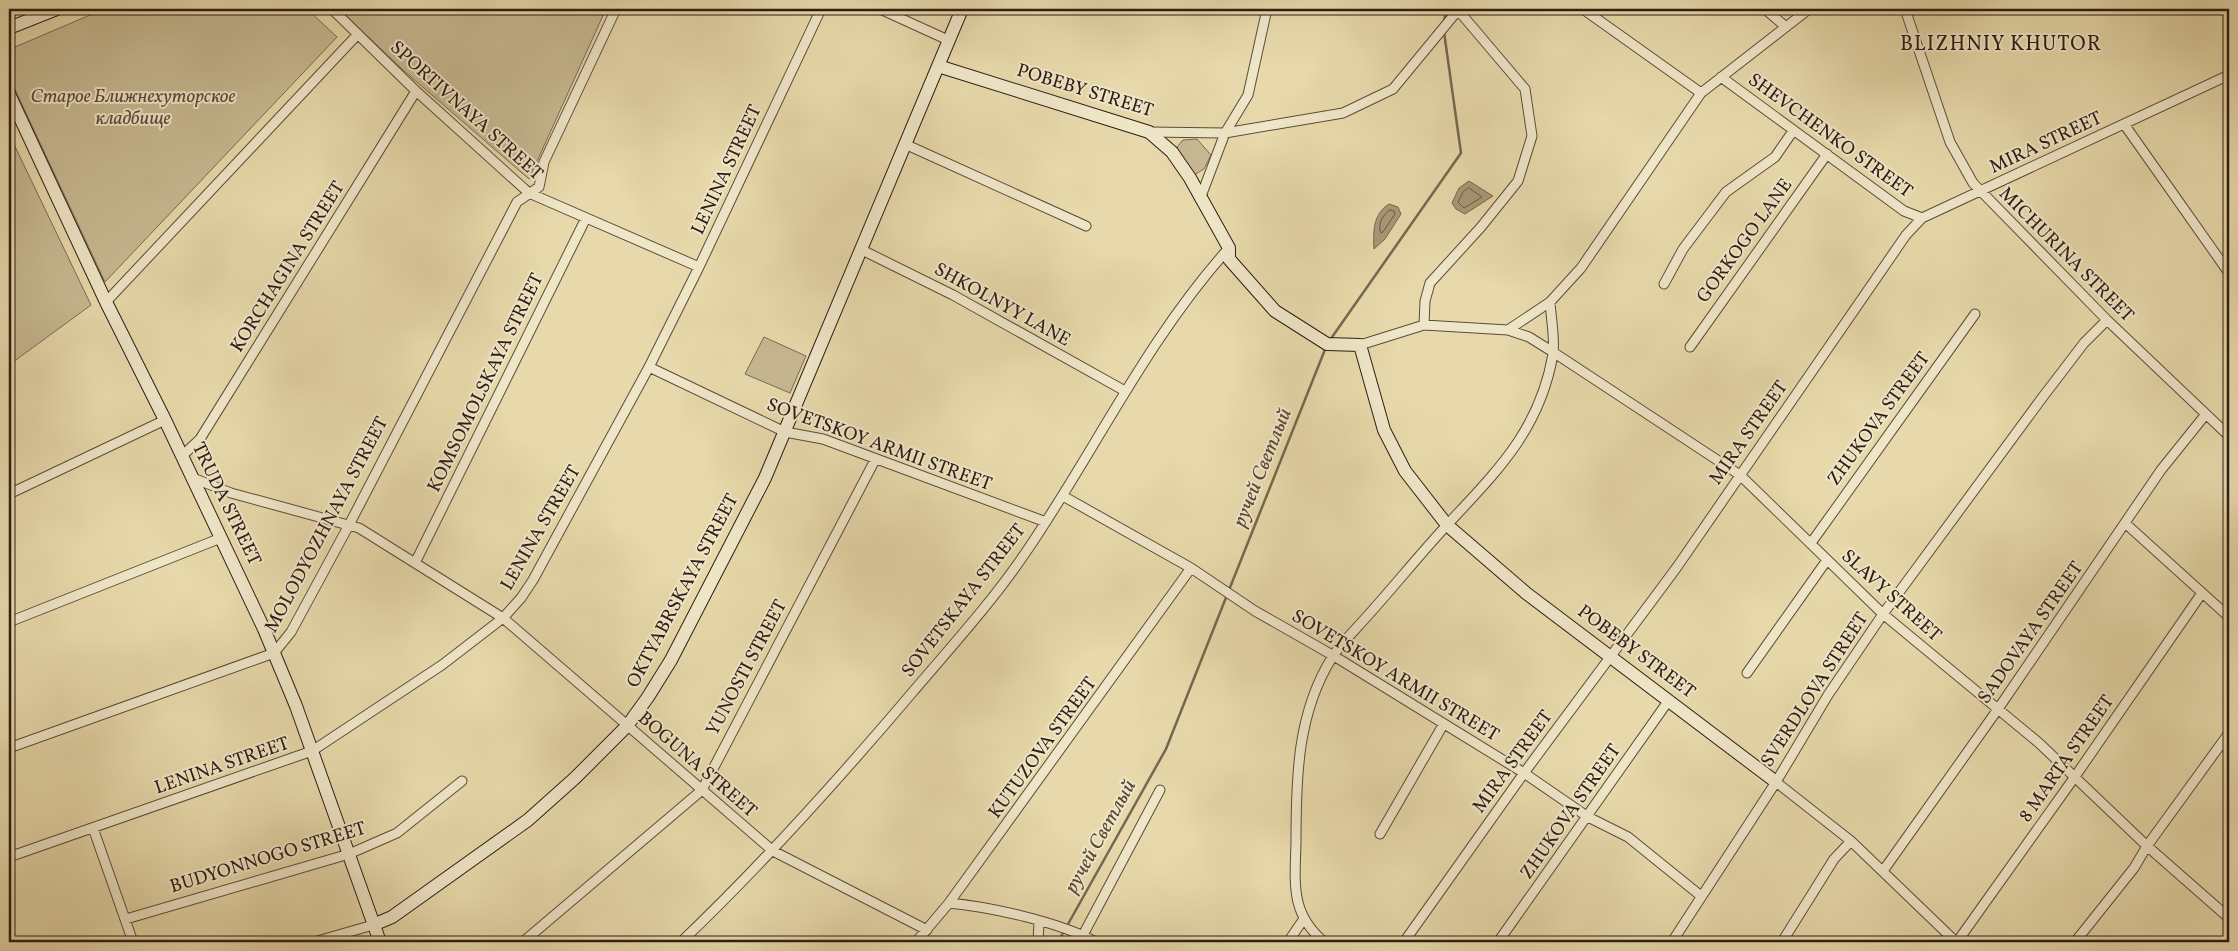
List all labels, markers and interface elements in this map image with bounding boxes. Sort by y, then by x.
district label: BLIZHNIY KHUTOR [1900,30,2102,59]
street label: SPORTIVNAYA STREET [384,35,548,187]
street label: POBEBY STREET [1014,58,1156,124]
street label: SHEVCHENKO STREET [1742,67,1918,205]
park label: Старое Ближнехуторское кладбище [31,84,235,132]
street label: LENINA STREET [685,101,769,239]
street label: MIRA STREET [1985,106,2107,180]
street label: GORKOGO LANE [1691,173,1799,309]
street label: KORCHAGINA STREET [225,176,351,358]
street label: MICHURINA STREET [1993,182,2139,328]
street label: SHKOLNYY LANE [929,257,1075,353]
street label: KOMSOMOLSKAYA STREET [422,269,550,497]
street label: ZHUKOVA STREET [1822,347,1936,491]
street label: MIRA STREET [1704,376,1794,490]
street label: SOVETSKOY ARMII STREET [763,392,995,498]
water label: ручей Светлый [1226,404,1300,532]
street label: MOLODYOZHNAYA STREET [259,412,395,638]
street label: TRUDA STREET [185,438,267,570]
street label: LENINA STREET [495,461,587,595]
street label: OKTYABRSKAYA STREET [621,489,745,693]
street label: SOVETSKAYA STREET [896,519,1032,683]
street label: SLAVY STREET [1835,544,1947,648]
street label: SADOVAYA STREET [1972,557,2090,709]
street label: YUNOSTI STREET [700,595,794,741]
street label: POBEBY STREET [1572,599,1700,705]
street label: SOVETSKOY ARMII STREET [1286,604,1504,748]
street label: SVERDLOVA STREET [1755,607,1875,773]
street label: KUTUZOVA STREET [983,672,1103,824]
street label: 8 MARTA STREET [2013,690,2121,828]
street label: MIRA STREET [1467,705,1559,819]
street label: BOGUNA STREET [632,706,762,824]
street label: LENINA STREET [151,731,293,801]
street label: ZHUKOVA STREET [1515,739,1627,885]
water label: ручей Светлый [1058,775,1144,899]
street label: BUDYONNOGO STREET [167,816,369,900]

